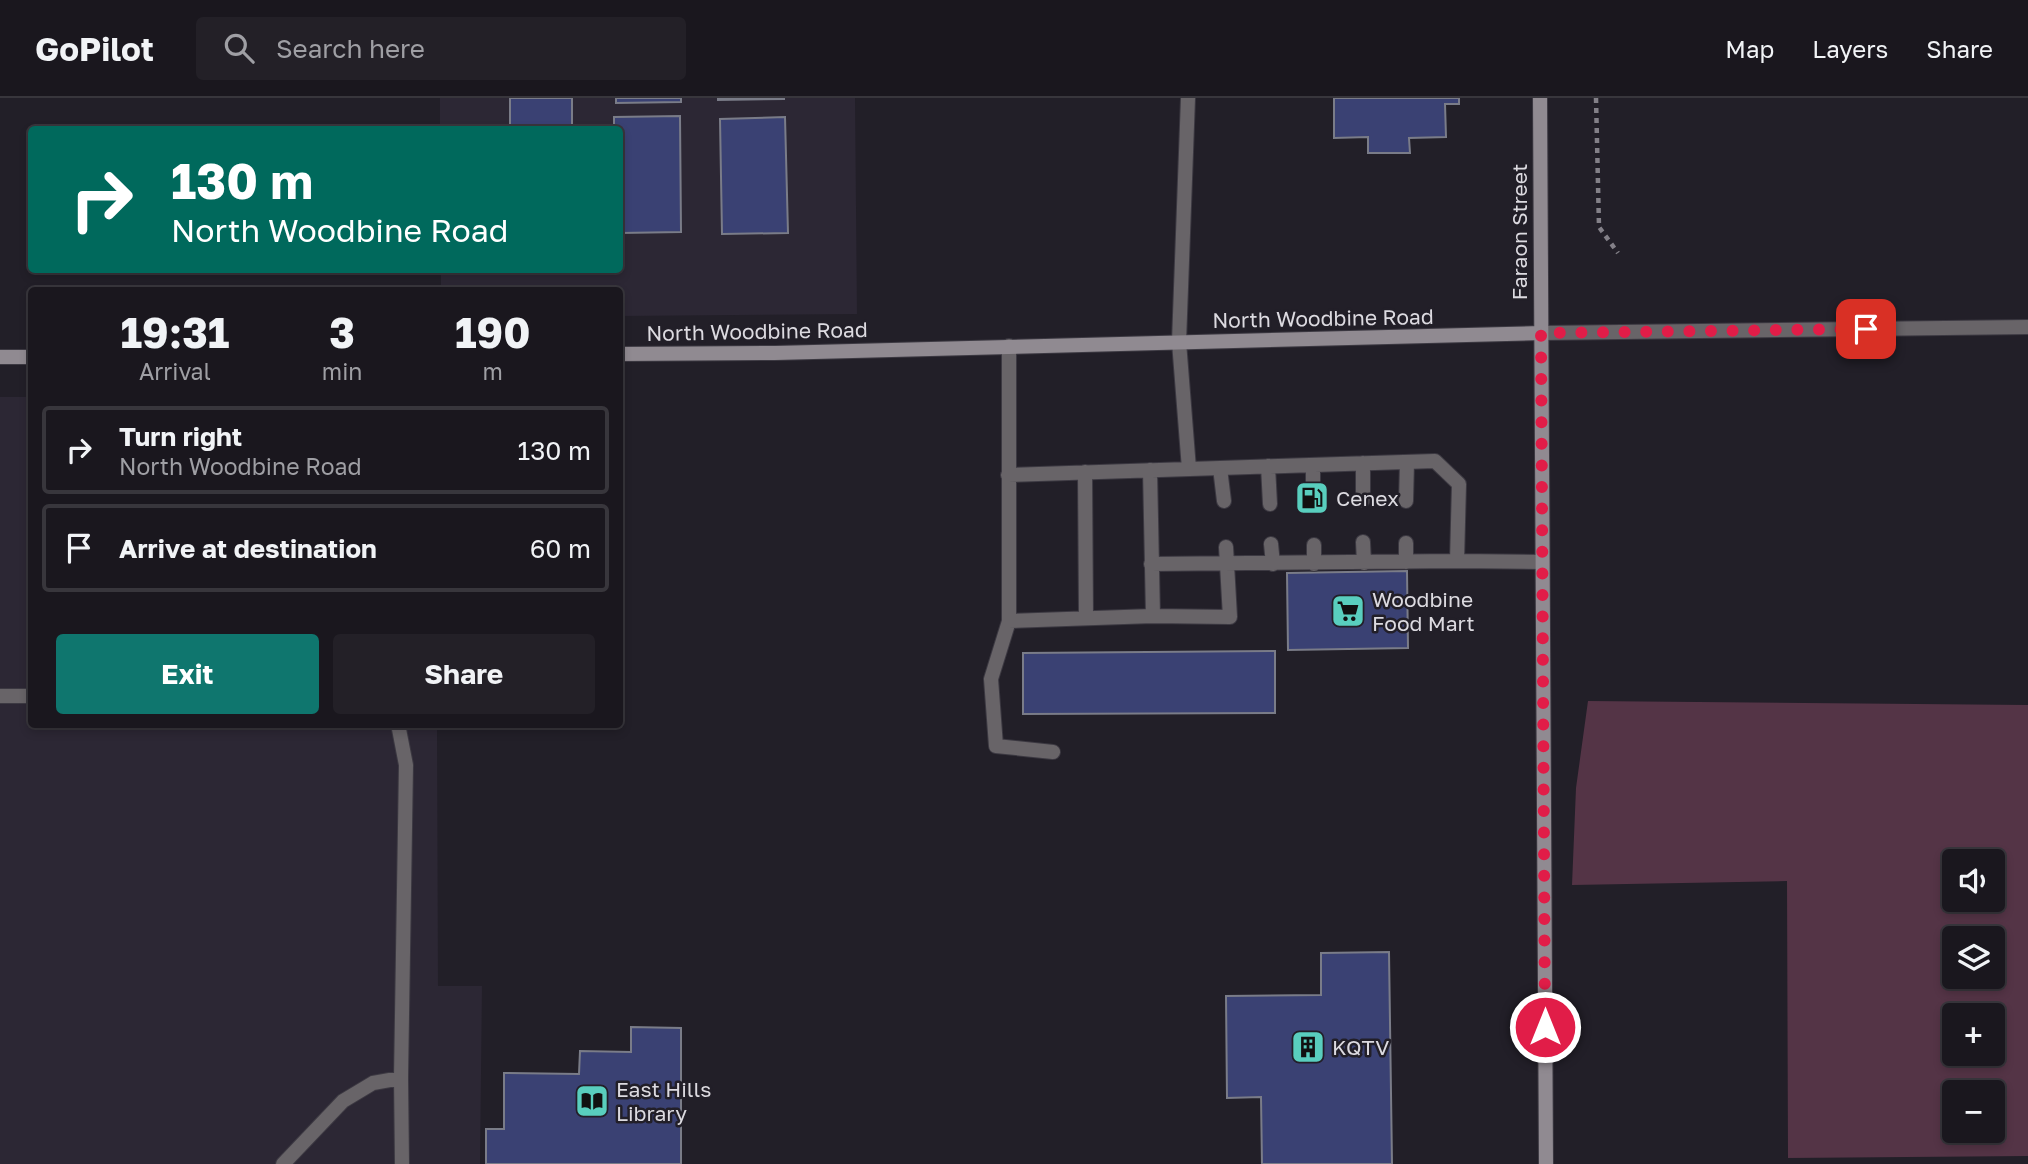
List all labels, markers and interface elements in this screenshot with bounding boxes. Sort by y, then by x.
search box [196,17,686,80]
text: GoPilot [35,29,154,68]
icon: search [220,29,258,67]
text: Search here [276,33,425,64]
text: Map [1725,34,1774,63]
text: Layers [1812,34,1888,63]
text: Share [1926,34,1993,63]
text: 130 m [171,151,313,210]
icon: right [56,154,147,245]
street label: Faraon Street [1506,164,1532,300]
text: North Woodbine Road [171,211,509,249]
pin [1836,299,1896,359]
street label: North Woodbine Road [1212,303,1434,333]
text: 19:31 [120,307,229,357]
text: 3 [329,307,355,357]
text: 190 [455,307,531,357]
icon: arrive [1847,310,1885,348]
street label: North Woodbine Road [646,316,868,346]
text: Arrival [139,357,211,385]
text: min [322,357,363,385]
text: m [483,357,503,385]
text: Turn right [119,421,242,452]
icon: right [60,431,98,469]
text: 130 m [518,435,591,466]
text: North Woodbine Road [119,452,362,480]
fuel station icon: Cenex [1293,479,1331,517]
place label: Cenex [1336,485,1399,511]
icon: arrive [60,529,98,567]
text: Arrive at destination [119,533,377,564]
text: 60 m [530,533,591,564]
place label: Woodbine Food Mart [1372,586,1475,636]
supermarket icon: Woodbine Food Mart [1329,592,1367,630]
button: Exit [56,634,319,714]
button: Share [333,634,595,714]
map controls [1942,849,2005,1143]
button: sound [1942,849,2005,912]
button: layers [1942,926,2005,989]
position arrow [1508,990,1582,1064]
button: + [1942,1003,2005,1066]
building icon: KQTV [1289,1028,1327,1066]
place label: KQTV [1332,1034,1389,1060]
place label: East Hills Library [616,1076,711,1126]
button: − [1942,1080,2005,1143]
library icon: East Hills Library [573,1082,611,1120]

